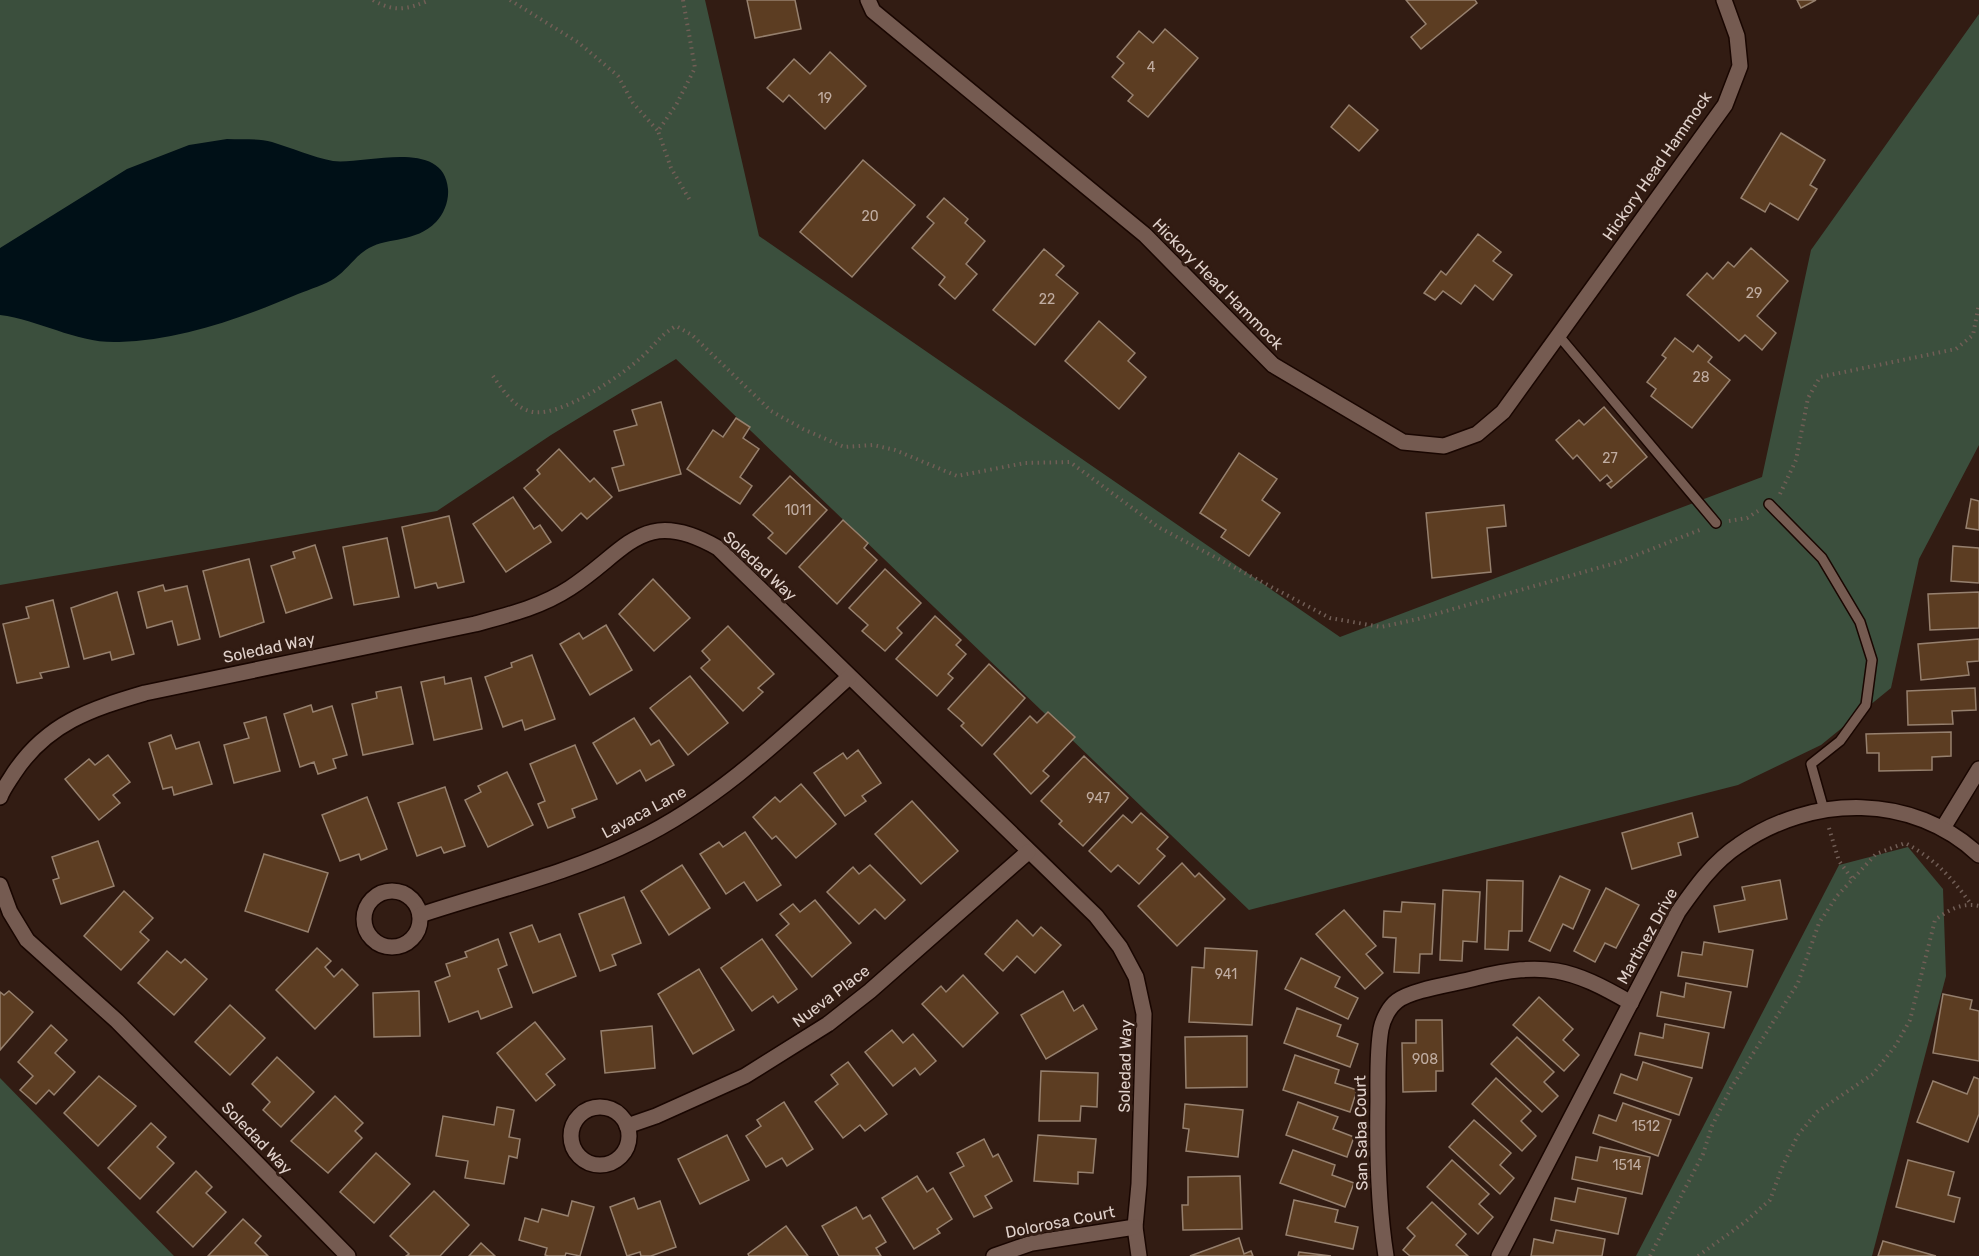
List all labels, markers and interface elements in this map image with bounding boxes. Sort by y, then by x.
house number: 4 [1147,59,1156,76]
street label: Hickory Head Hammock [1598,87,1716,244]
house number: 19 [818,90,832,107]
house number: 20 [861,208,879,225]
street label: Hickory Head Hammock [1149,215,1288,354]
house number: 29 [1746,285,1762,302]
house number: 22 [1039,291,1055,308]
house number: 28 [1692,369,1710,386]
house number: 27 [1602,450,1618,467]
house number: 1011 [785,502,811,519]
street label: Soledad Way [719,527,801,605]
street label: Soledad Way [221,629,317,667]
street label: Lavaca Lane [598,782,690,842]
house number: 947 [1086,790,1110,807]
street label: Martinez Drive [1613,885,1681,987]
street label: Nueva Place [789,961,873,1031]
house number: 941 [1215,966,1237,983]
street label: Soledad Way [1115,1019,1135,1113]
house number: 908 [1412,1051,1438,1068]
street label: San Saba Court [1350,1075,1372,1191]
street label: Soledad Way [218,1098,296,1178]
house number: 1512 [1632,1118,1660,1135]
house number: 1514 [1613,1157,1642,1174]
street label: Dolorosa Court [1004,1202,1116,1242]

